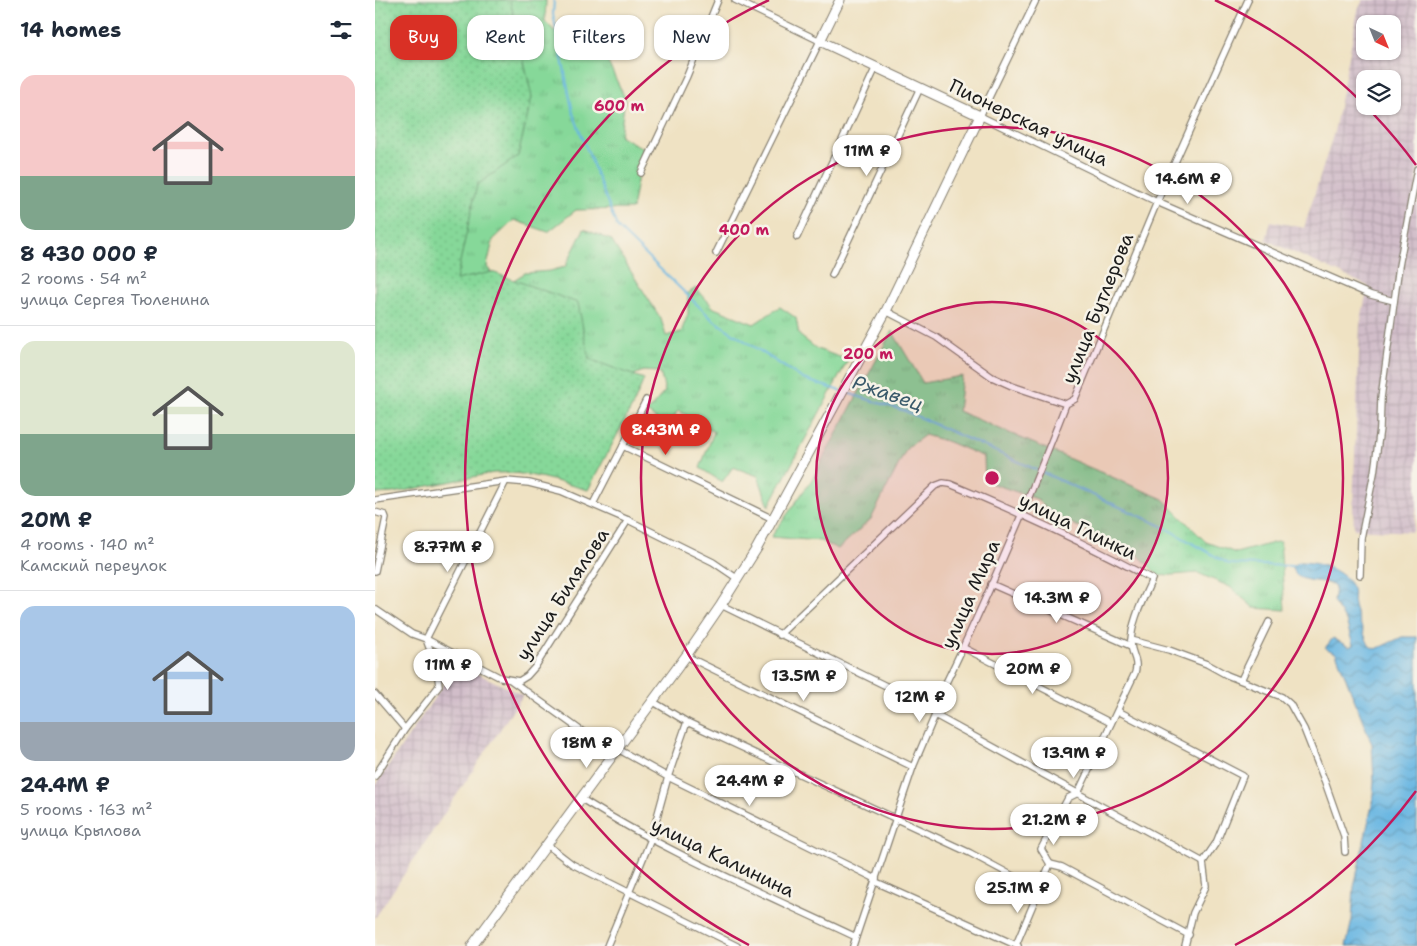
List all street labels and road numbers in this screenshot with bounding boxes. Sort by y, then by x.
street label: Пионерская улица [945,73,1112,172]
street label: улица Бутлерова [1056,229,1139,387]
street label: улица Глинки [1015,487,1141,566]
street label: улица Билялова [510,523,615,665]
street label: улица Мира [935,535,1006,653]
street label: улица Калинина [647,812,799,903]

